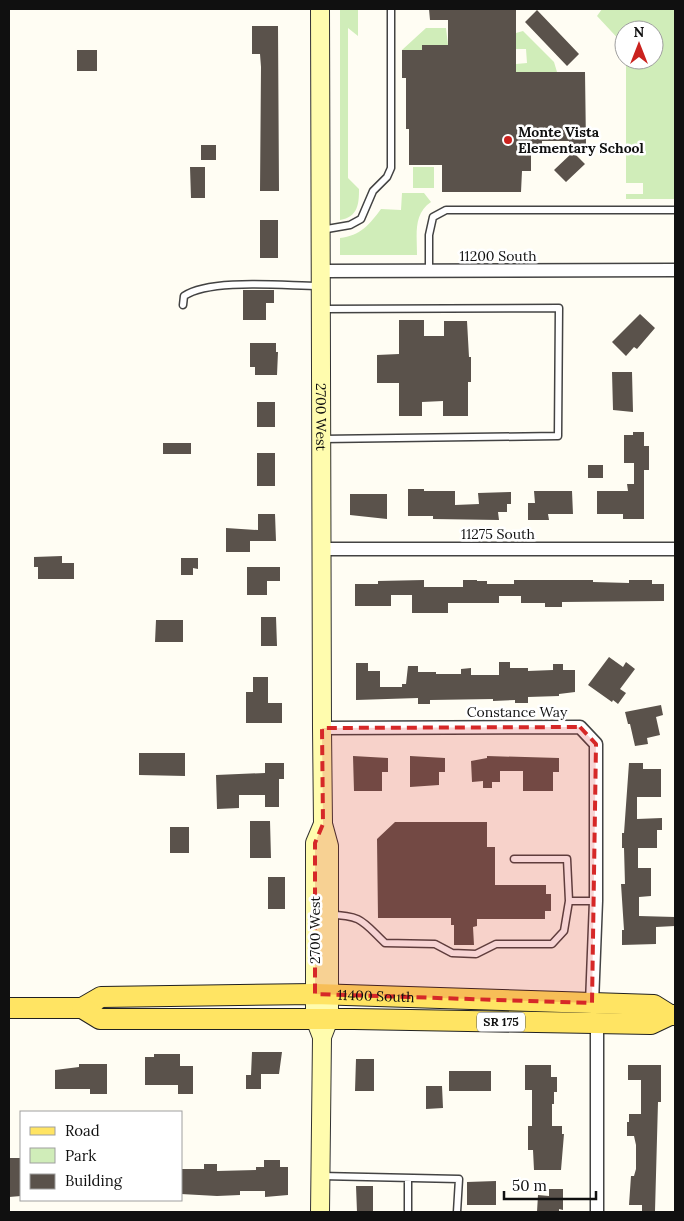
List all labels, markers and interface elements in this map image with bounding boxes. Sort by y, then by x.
north arrow [614,20,664,70]
text: N [634,23,645,41]
place label: Monte Vista Elementary School [518,123,644,157]
marker: Monte Vista Elementary School [502,134,514,146]
street label: 11200 South [459,247,537,265]
street label: 2700 West [312,383,330,452]
street label: 11275 South [461,525,535,543]
street label: Constance Way [467,703,568,721]
street label: 2700 West [306,895,324,964]
street label: 11400 South [337,986,415,1006]
road number: SR 175 [477,1012,525,1032]
legend [20,1111,182,1201]
text: Road [65,1121,100,1140]
text: Park [65,1146,96,1165]
scale bar [504,1168,596,1200]
text: Building [65,1171,123,1190]
text: 50 m [512,1176,547,1195]

